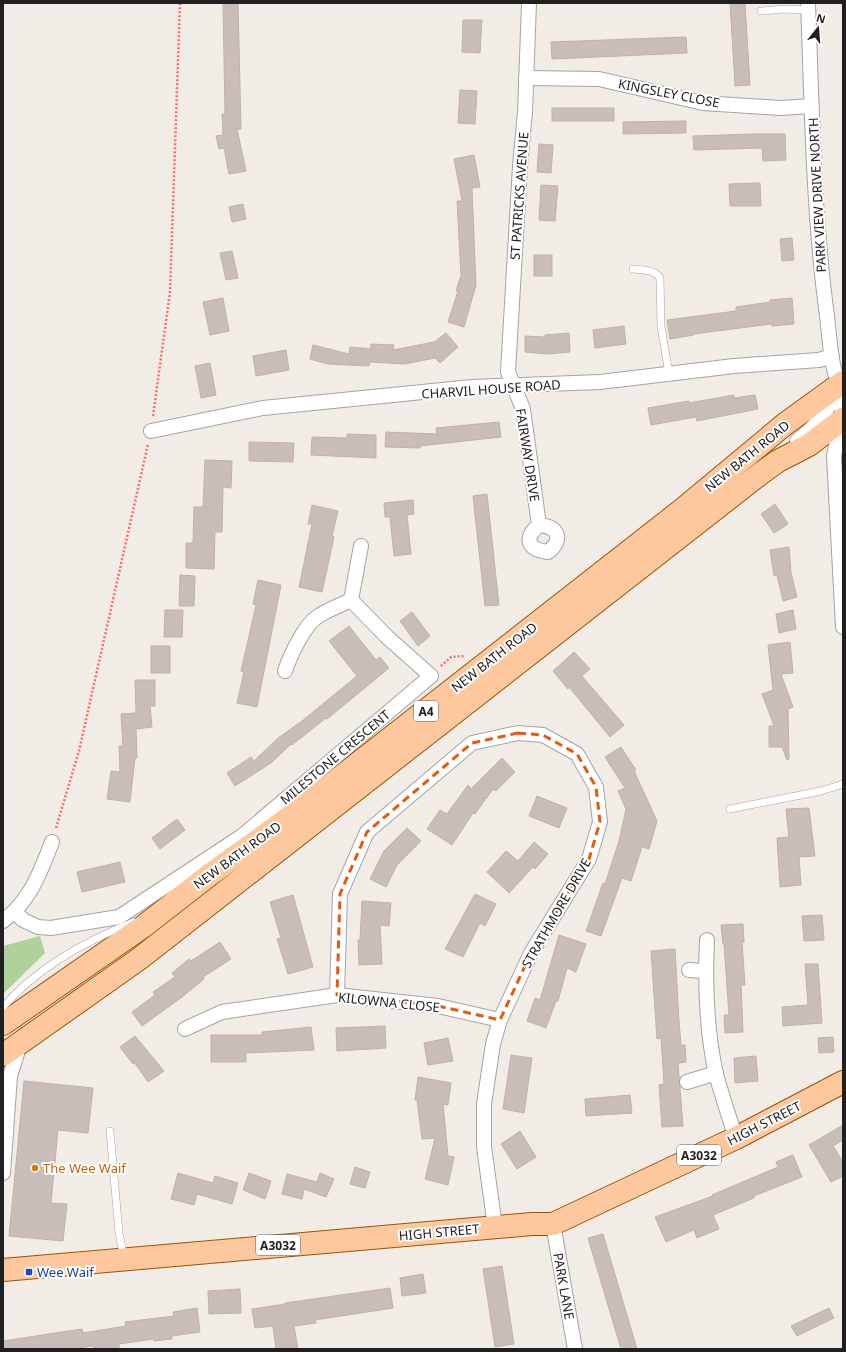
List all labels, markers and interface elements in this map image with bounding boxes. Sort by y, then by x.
north arrow [798,8,838,48]
text: N [815,9,828,26]
street label: KINGSLEY CLOSE [617,74,721,112]
street label: PARK VIEW DRIVE NORTH [804,117,830,273]
street label: ST PATRICKS AVENUE [506,131,532,261]
street label: CHARVIL HOUSE ROAD [421,375,561,403]
street label: FAIRWAY DRIVE [512,407,544,503]
street label: NEW BATH ROAD [701,416,793,496]
street label: NEW BATH ROAD [447,618,541,696]
road number: A4 [414,701,438,721]
street label: MILESTONE CRESCENT [276,705,394,808]
street label: NEW BATH ROAD [189,817,285,893]
street label: STRATHMORE DRIVE [517,855,595,971]
street label: KILOWNA CLOSE [337,988,441,1016]
street label: HIGH STREET [724,1096,805,1149]
road number: A3032 [677,1145,721,1165]
place label: The Wee Waif [43,1159,127,1177]
marker: The Wee Waif [30,1163,40,1173]
street label: HIGH STREET [398,1219,481,1244]
road number: A3032 [256,1235,300,1255]
street label: PARK LANE [549,1251,579,1321]
place label: Wee Waif [37,1263,95,1281]
marker: Wee Waif [24,1267,34,1277]

